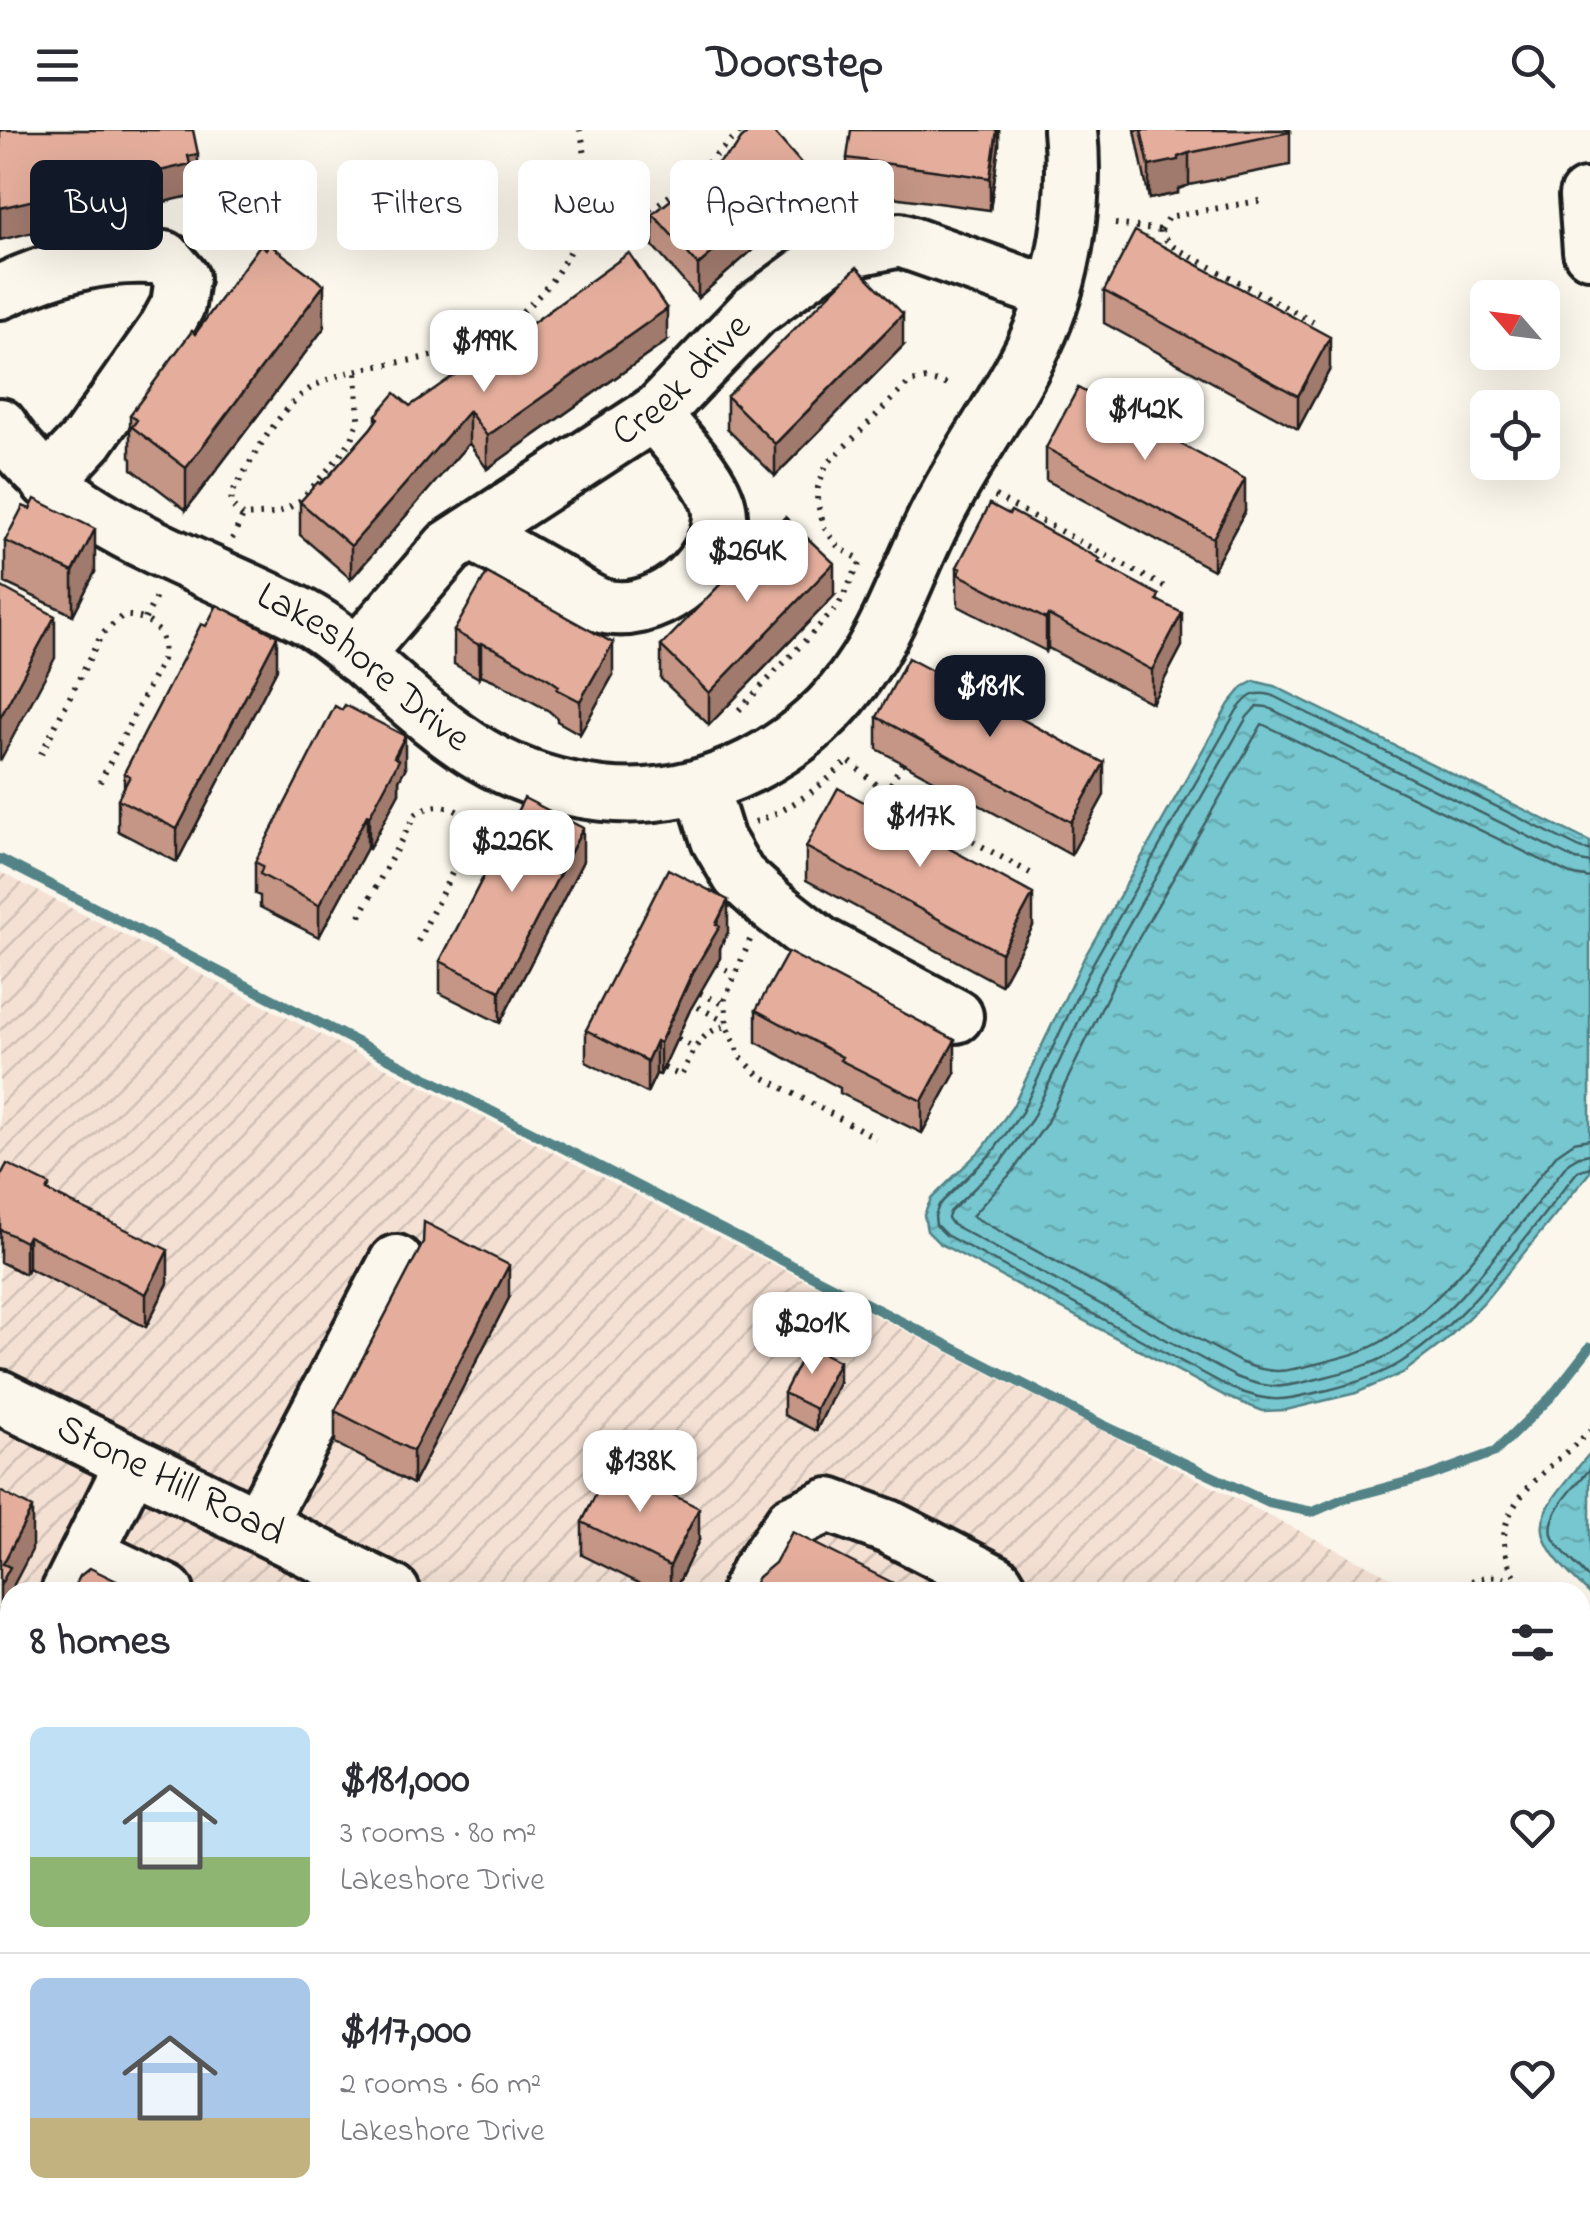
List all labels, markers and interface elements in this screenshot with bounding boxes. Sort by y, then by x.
text: Doorstep [707,32,883,98]
icon: menu [30,38,85,93]
icon: search [1505,38,1560,93]
chip: Buy [30,160,163,250]
chip: Rent [183,160,317,250]
chip: Filters [337,160,498,250]
chip: New [518,160,650,250]
chip: Apartment [670,160,894,250]
north arrow [1470,280,1560,370]
map controls [1470,280,1560,480]
street label: Creek drive [601,300,766,462]
pin: $199K [414,310,554,395]
text: $199K [452,319,516,366]
pin: $142K [1075,378,1215,463]
text: $142K [1108,387,1182,434]
button: locate [1470,390,1560,480]
pin: $264K [677,520,817,605]
text: $264K [708,529,786,576]
street label: Lakeshore Drive [246,568,482,768]
pin: $181K [920,655,1060,740]
text: $181K [956,664,1024,711]
pin: $117K [850,785,990,870]
text: $117K [886,794,954,841]
pin: $226K [442,810,582,895]
text: $226K [472,819,552,866]
pin: $201K [742,1292,882,1377]
text: $201K [775,1301,849,1348]
street label: Stone Hill Road [46,1400,295,1563]
pin: $138K [570,1430,710,1515]
text: $138K [605,1439,675,1486]
text: 8 homes [30,1612,171,1673]
icon: filters [1505,1615,1560,1670]
text: $181,000 [340,1750,470,1811]
icon: home [110,1767,230,1887]
icon: heart [1505,1800,1560,1855]
text: 3 rooms · 80 m² [340,1811,537,1858]
text: Lakeshore Drive [340,1858,545,1905]
text: $117,000 [340,2001,471,2062]
icon: home [110,2018,230,2138]
icon: heart [1505,2051,1560,2106]
text: 2 rooms · 60 m² [340,2062,541,2109]
text: Lakeshore Drive [340,2109,545,2156]

